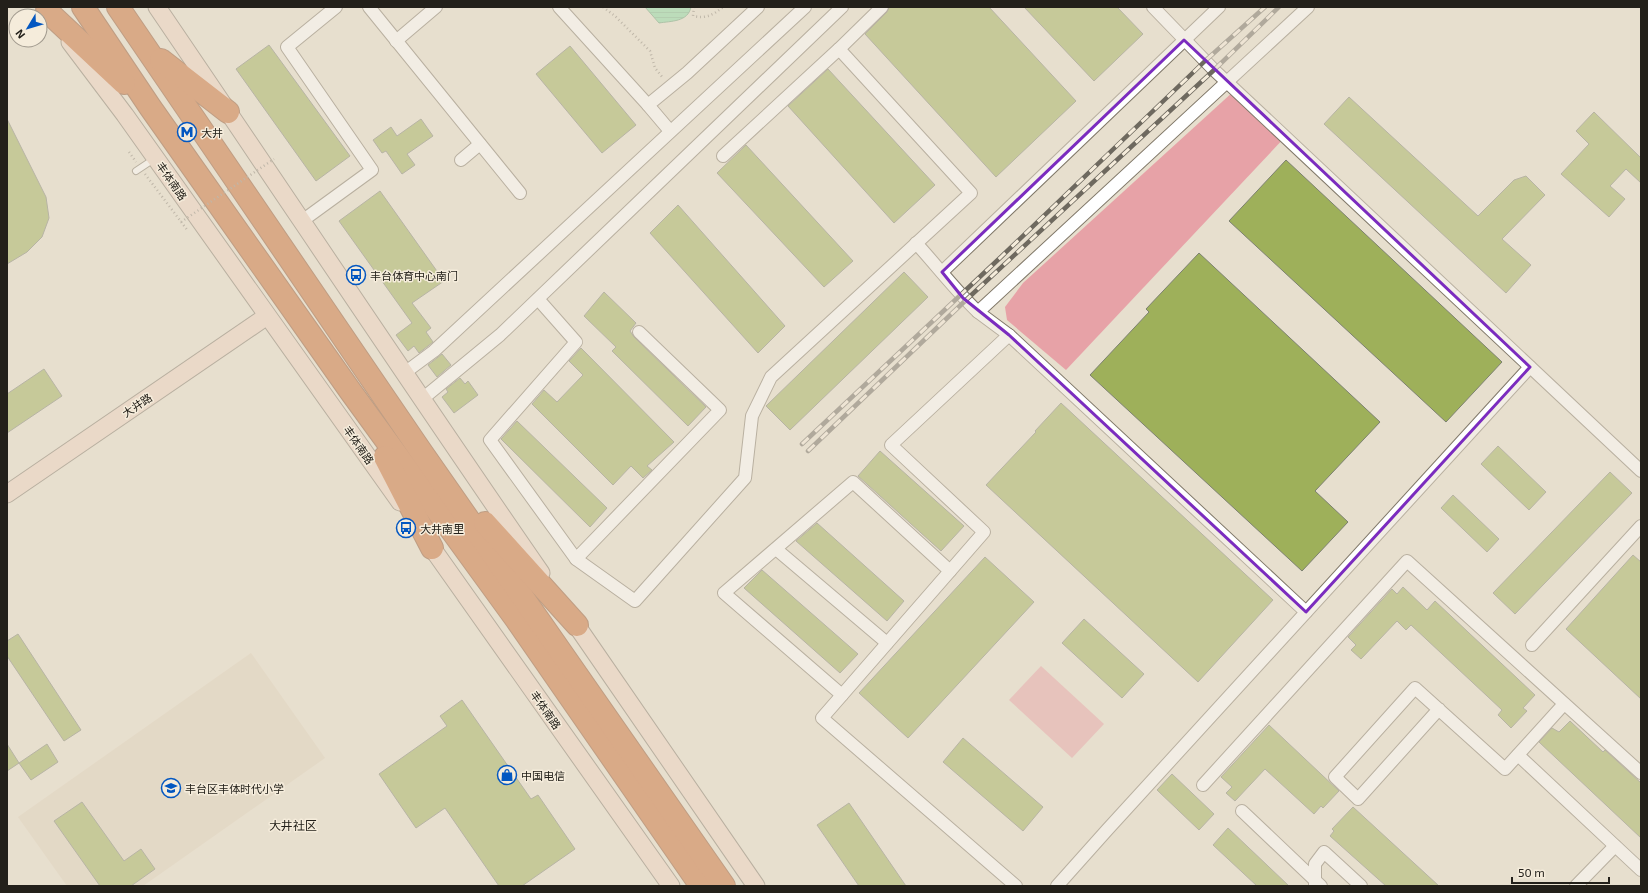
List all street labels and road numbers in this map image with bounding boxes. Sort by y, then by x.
street label: 丰体南路 [154,159,190,203]
street label: 大井路 [120,390,154,420]
street label: 丰体南路 [341,423,377,467]
street label: 丰体南路 [528,688,564,732]

